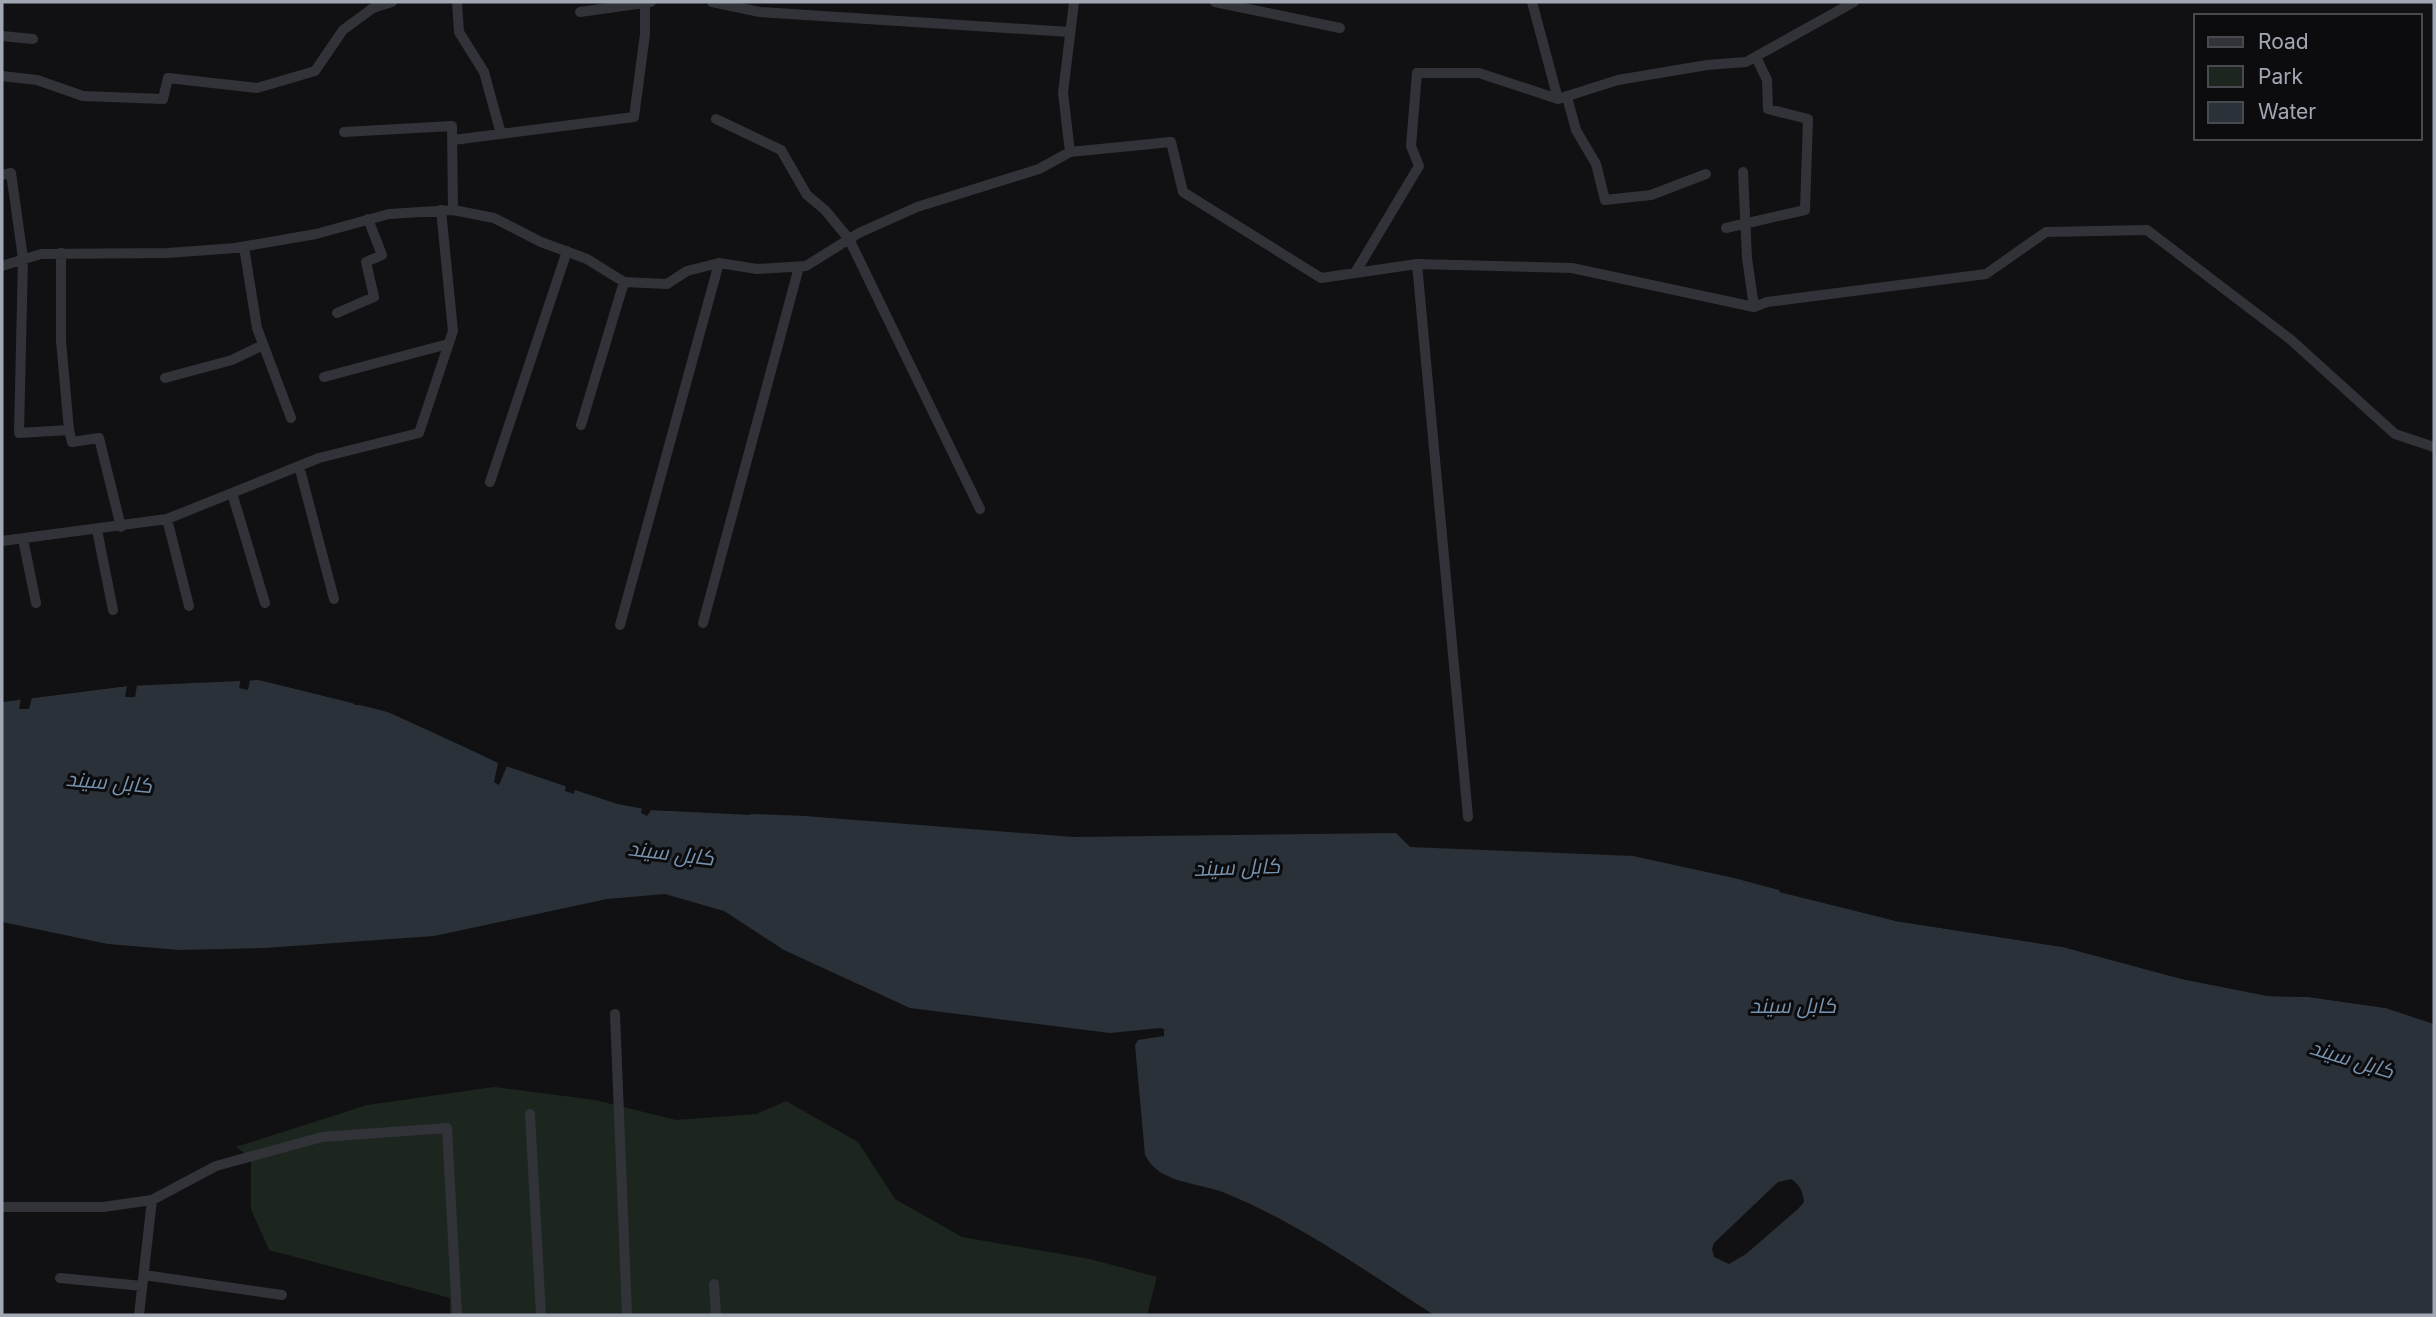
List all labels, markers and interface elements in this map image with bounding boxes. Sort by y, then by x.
legend [2194,14,2422,140]
text: Road [2258,29,2309,54]
text: Park [2258,64,2303,89]
text: Water [2258,99,2316,124]
water label: کابل سيند [65,766,153,799]
water label: کابل سيند [626,835,715,872]
water label: کابل سيند [1193,853,1281,882]
water label: کابل سيند [1750,993,1836,1019]
water label: کابل سيند [2307,1034,2397,1085]

